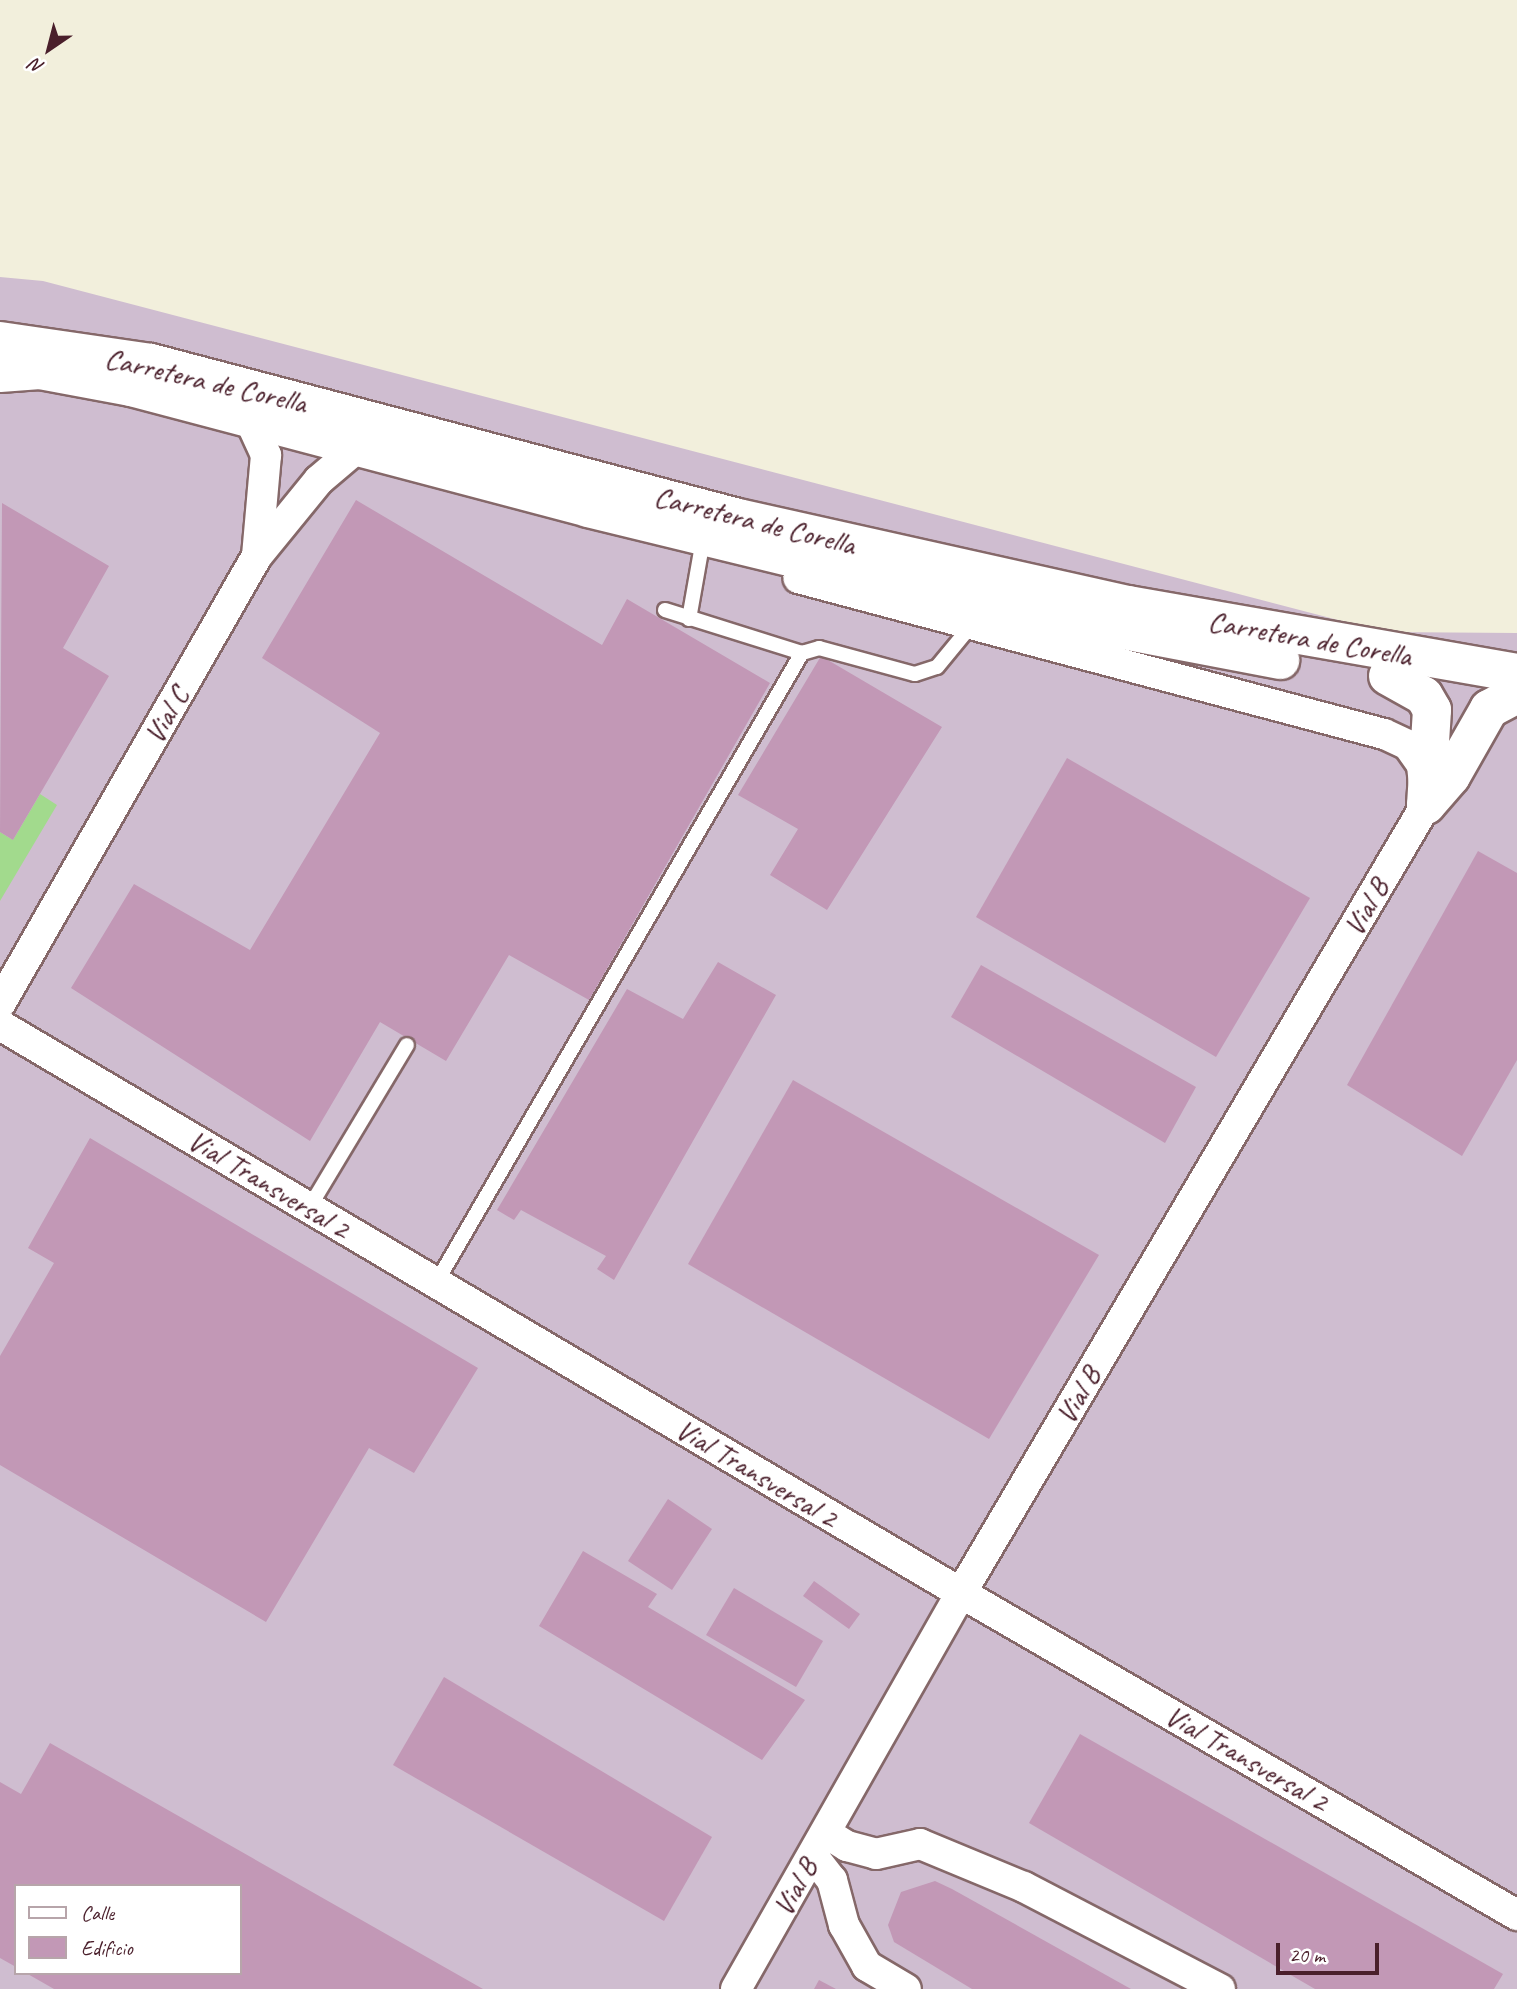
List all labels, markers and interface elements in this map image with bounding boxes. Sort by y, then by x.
north arrow [14,14,84,84]
text: N [25,53,49,79]
street label: Carretera de Corella [102,339,310,421]
street label: Carretera de Corella [651,478,859,562]
street label: Carretera de Corella [1206,602,1414,674]
street label: Vial C [136,681,196,749]
street label: Vial B [1335,872,1397,942]
street label: Vial Transversal 2 [182,1122,356,1246]
street label: Vial B [1047,1360,1109,1430]
street label: Vial Transversal 2 [670,1411,844,1535]
street label: Vial Transversal 2 [1159,1697,1335,1819]
street label: Vial B [764,1852,826,1922]
legend [14,1884,242,1975]
text: Calle [81,1900,114,1926]
scale bar [1279,1930,1382,1974]
text: Edificio [81,1935,133,1961]
text: 20 m [1289,1942,1325,1968]

